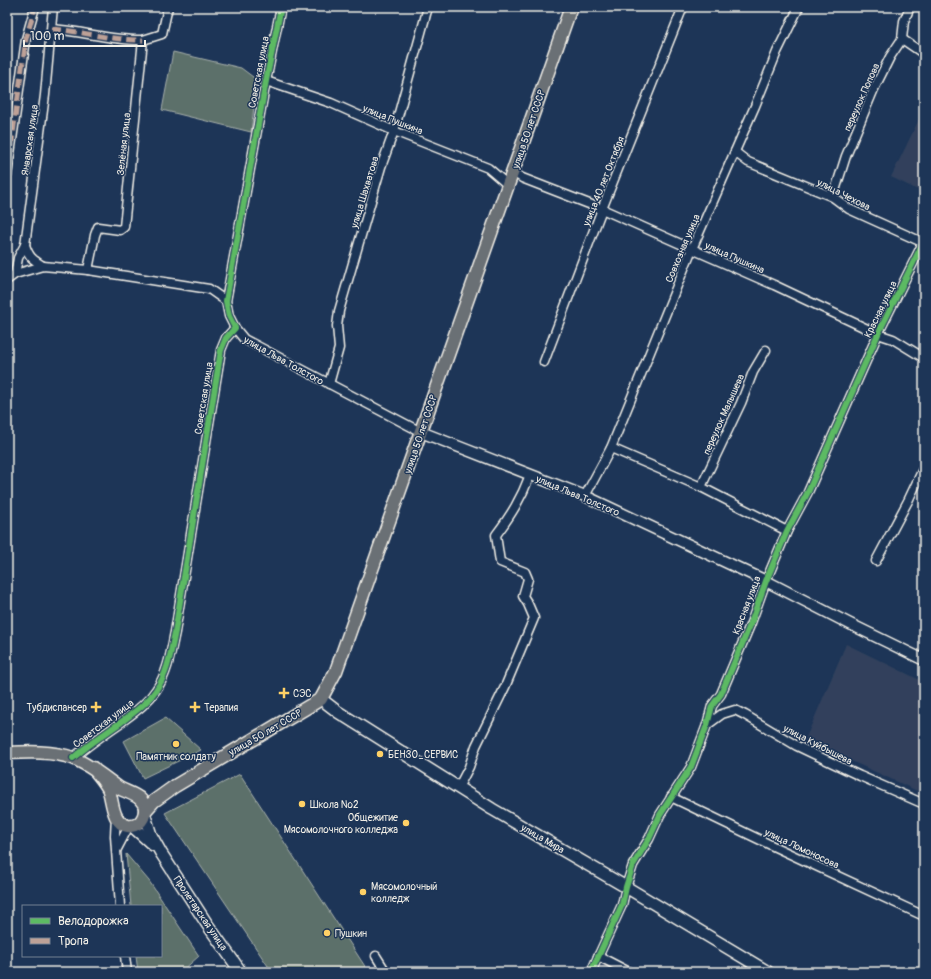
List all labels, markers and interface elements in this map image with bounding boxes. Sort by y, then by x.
scale bar [24,22,145,48]
text: 100 m [30,29,65,44]
street label: Советская улица [246,35,272,109]
street label: переулок Попова [842,61,882,133]
street label: улица 50 лет СССР [510,88,548,171]
street label: улица Пушкина [360,102,425,138]
street label: Январская улица [19,103,41,176]
street label: Зелёная улица [115,112,133,176]
street label: улица 40 лет Октября [580,135,628,229]
street label: улица Шахватова [348,155,382,231]
street label: улица Чехова [814,176,872,214]
street label: Совхозная улица [663,212,703,284]
street label: улица Пушкина [702,239,766,276]
street label: Красная улица [862,279,900,340]
street label: улица Льва Толстого [241,333,326,388]
street label: Советская улица [192,361,216,435]
street label: переулок Малышева [701,372,747,457]
street label: улица 50 лет СССР [402,393,440,476]
street label: улица Льва Толстого [533,472,622,519]
street label: Красная улица [730,574,764,636]
marker: СЭС [278,687,290,699]
place label: СЭС [293,688,311,700]
street label: Советская улица [71,697,137,751]
marker: Тубдиспансер [90,701,102,713]
marker: Терапия [189,701,201,713]
place label: Тубдиспансер [26,702,87,714]
place label: Терапия [204,702,238,714]
street label: улица 50 лет СССР [226,707,304,759]
street label: улица Куйбышева [780,722,854,768]
marker: Памятник солдату [171,739,181,749]
marker: БЕНЗО_СЕРВИС [375,749,385,759]
place label: БЕНЗО_СЕРВИС [388,749,458,761]
place label: Памятник солдату [136,751,216,763]
marker: Школа №2 [297,799,307,809]
place label: Школа №2 [310,799,359,811]
place label: Общежитие Мясомолочного колледжа [284,812,398,836]
marker: Общежитие Мясомолочного колледжа [401,818,411,828]
street label: улица Мира [518,821,567,856]
street label: улица Ломоносова [762,826,841,872]
street label: Пролетарская улица [171,874,230,953]
place label: Мясомолочный колледж [371,881,437,905]
marker: Мясомолочный колледж [358,887,368,897]
legend [22,905,162,957]
text: Велодорожка [58,914,129,929]
marker: Пушкин [322,928,332,938]
place label: Пушкин [335,928,367,940]
text: Тропа [58,934,89,949]

